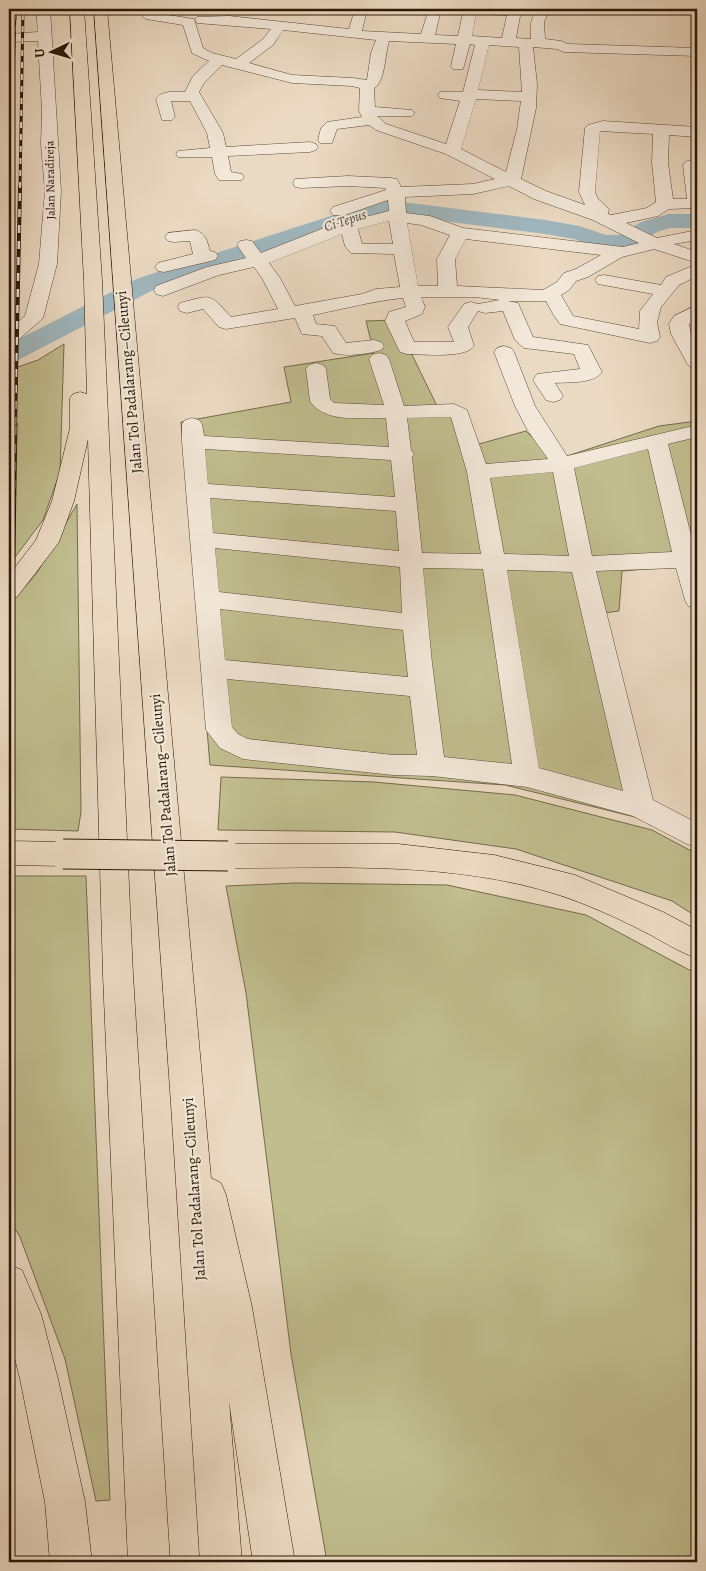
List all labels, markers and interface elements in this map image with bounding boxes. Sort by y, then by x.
north arrow [28,28,78,78]
text: U [30,48,49,59]
street label: Jalan Naradireja [41,140,59,220]
water label: Ci Tepus [321,205,369,236]
street label: Jalan Tol Padalarang–Cileunyi [111,290,147,474]
street label: Jalan Tol Padalarang–Cileunyi [145,693,181,877]
street label: Jalan Tol Padalarang–Cileunyi [178,1097,210,1281]

